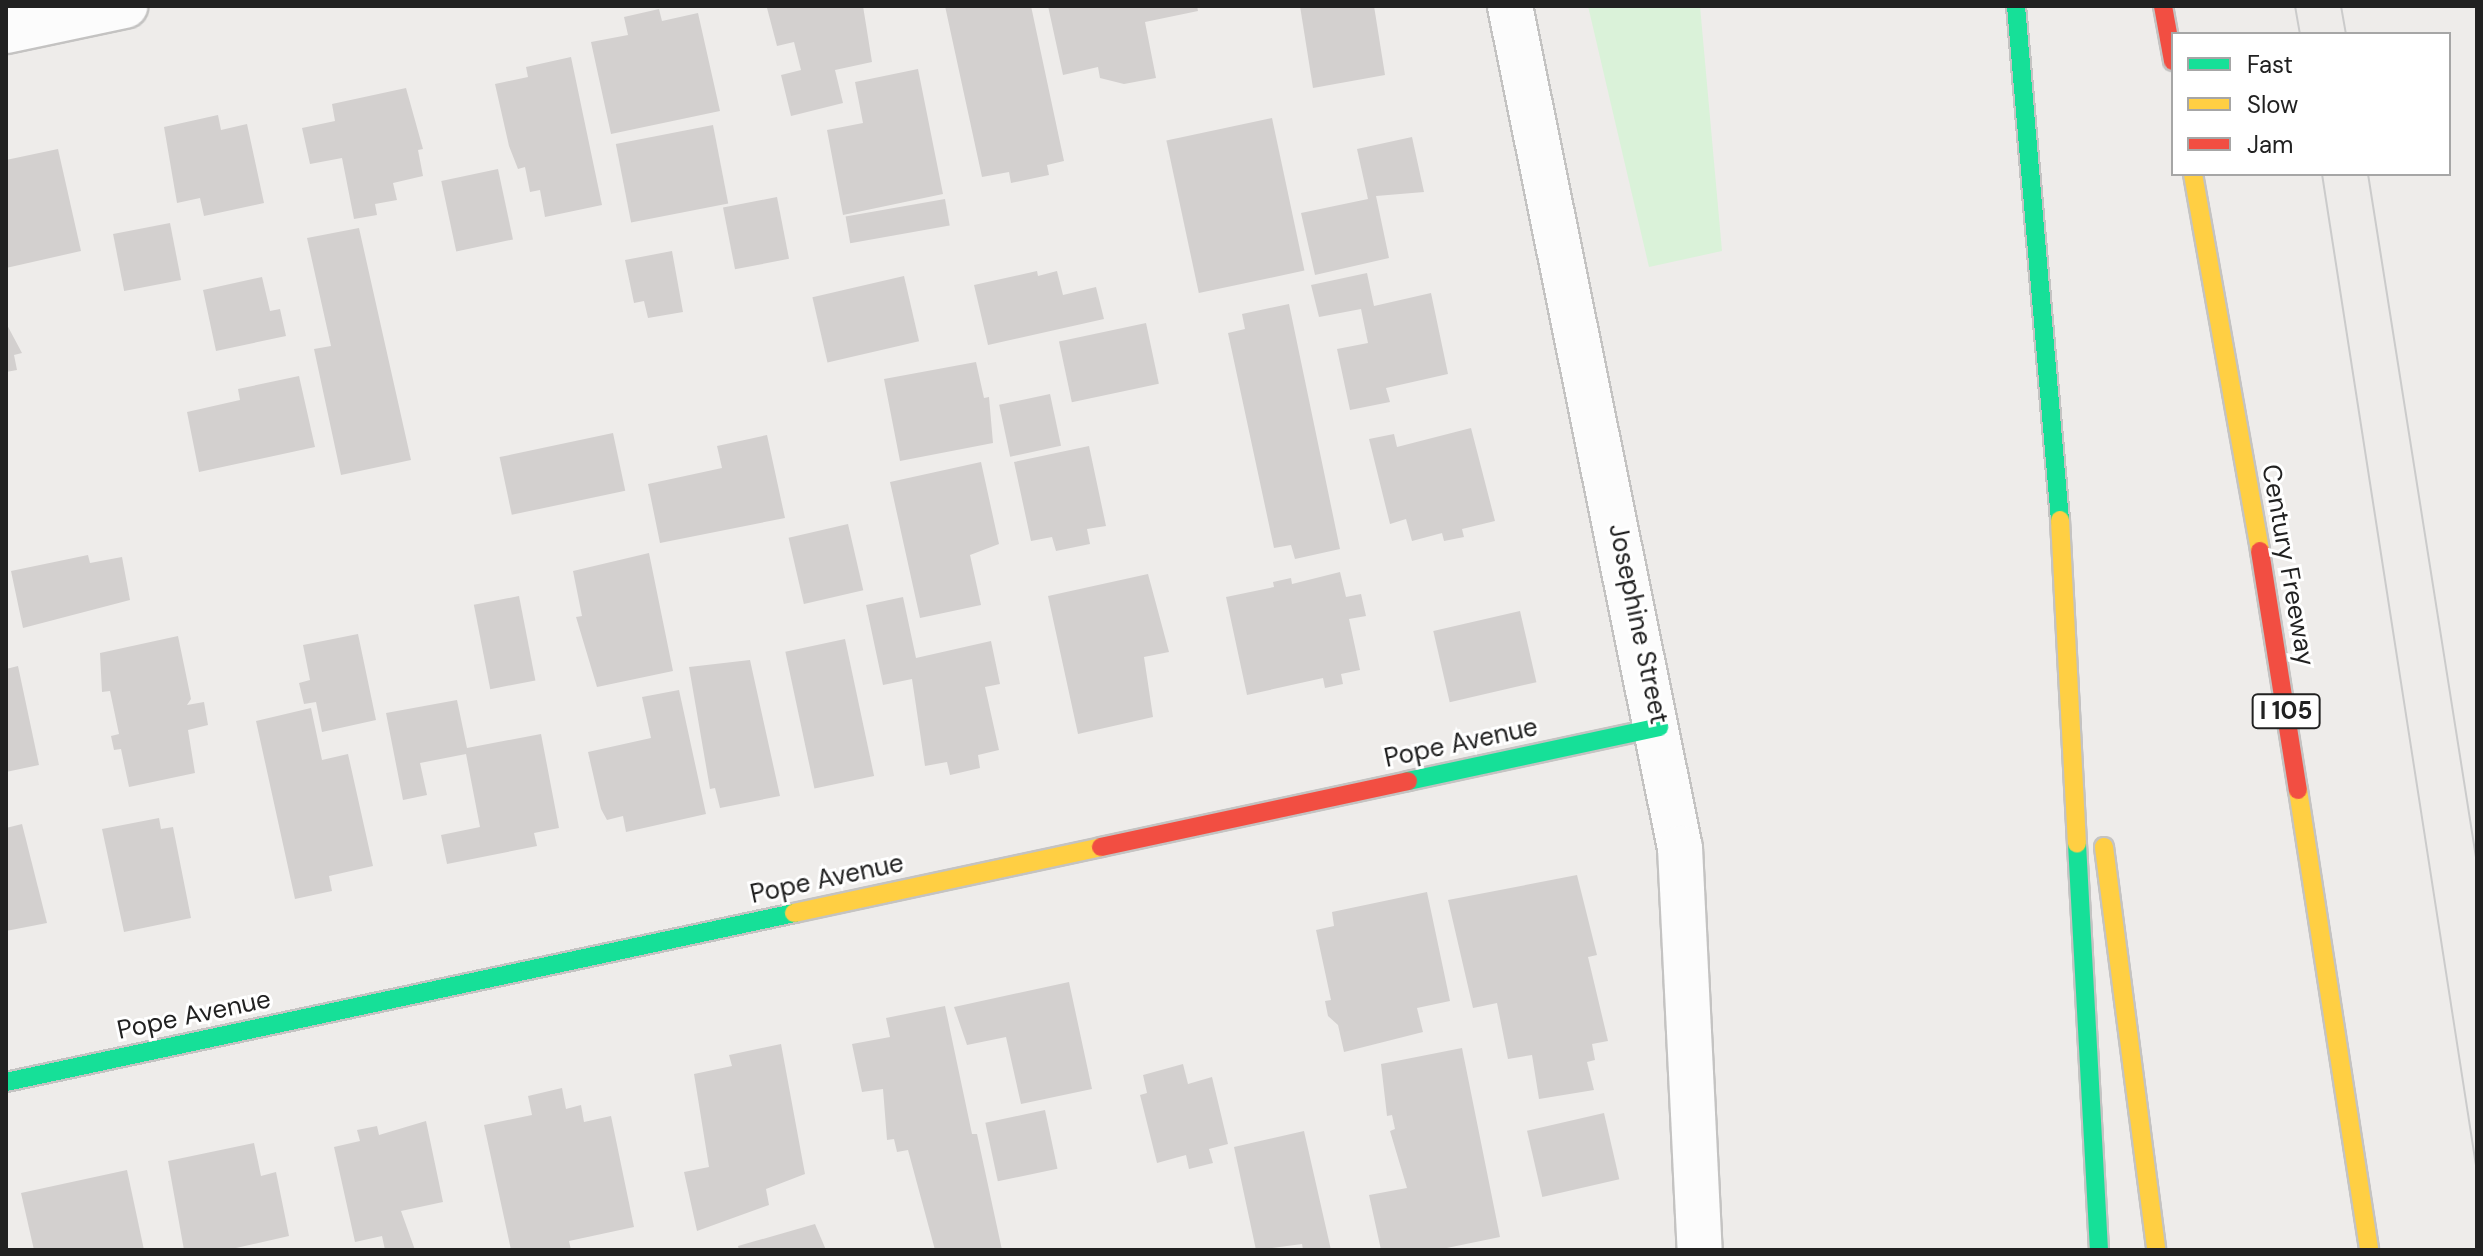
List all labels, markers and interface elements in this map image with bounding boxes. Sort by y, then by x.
legend [2171,32,2451,176]
text: Fast [2247,49,2293,80]
text: Slow [2247,89,2298,120]
text: Jam [2247,129,2293,160]
street label: Century Freeway [2255,462,2321,668]
street label: Josephine Street [1602,521,1674,727]
road number: I 105 [2250,691,2322,731]
street label: Pope Avenue [1381,712,1541,774]
street label: Pope Avenue [747,848,907,910]
street label: Pope Avenue [114,984,274,1046]

